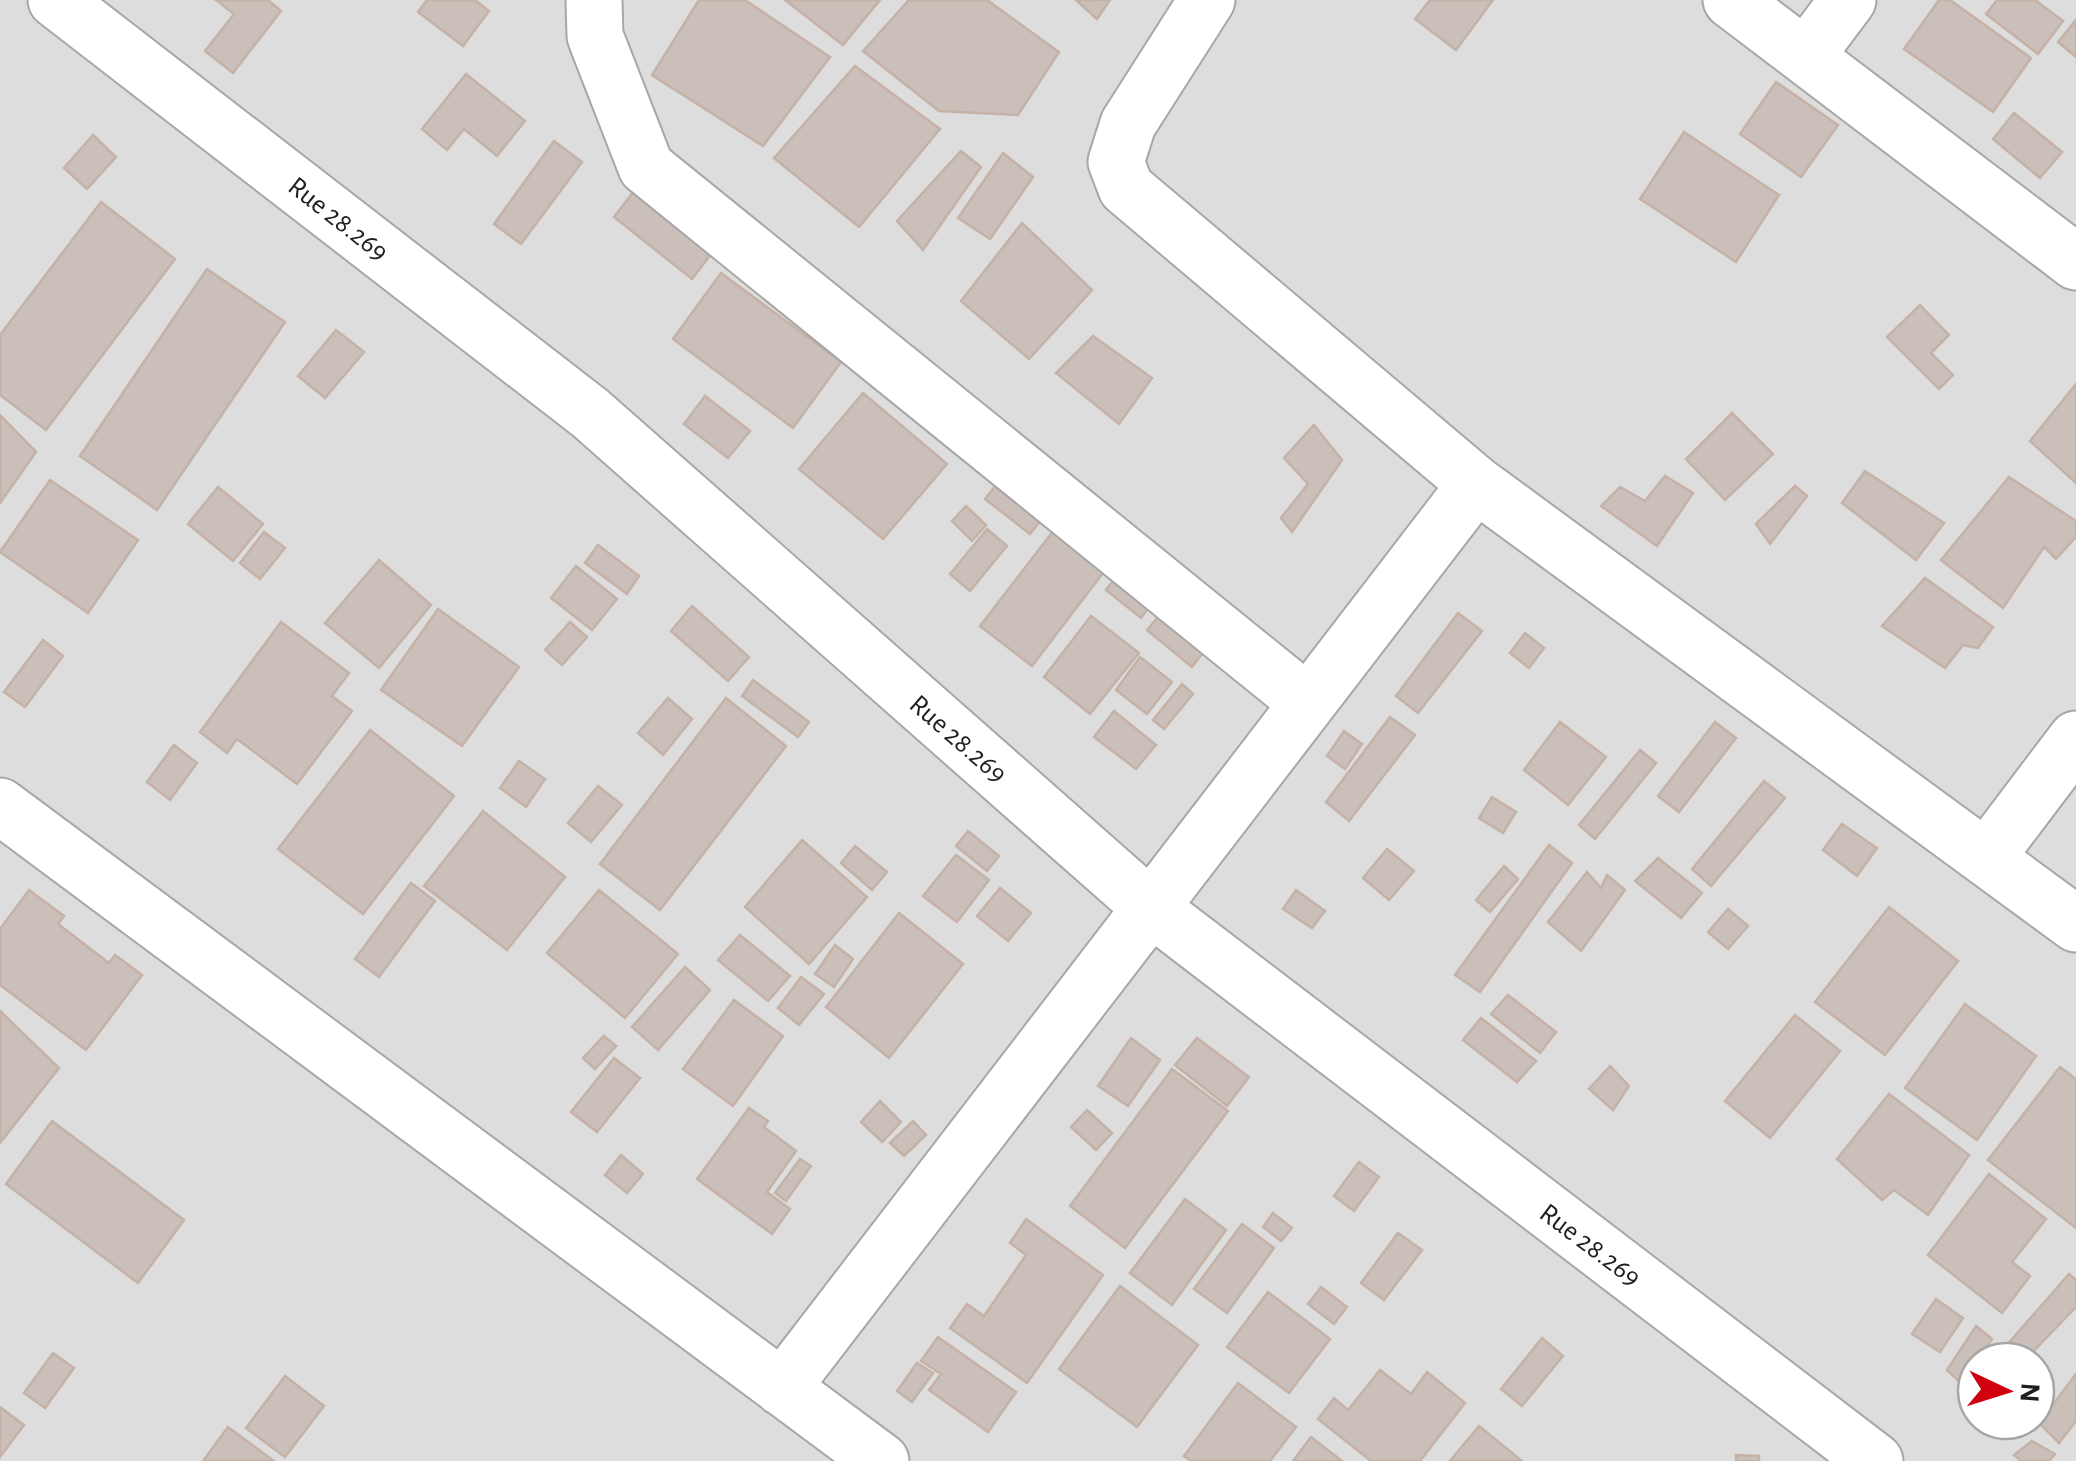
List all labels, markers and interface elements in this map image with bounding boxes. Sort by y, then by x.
street label: Rue 28.269 [283,172,393,267]
street label: Rue 28.269 [904,690,1011,789]
street label: Rue 28.269 [1534,1199,1645,1292]
north arrow [1956,1341,2056,1441]
text: N [2014,1382,2044,1403]

